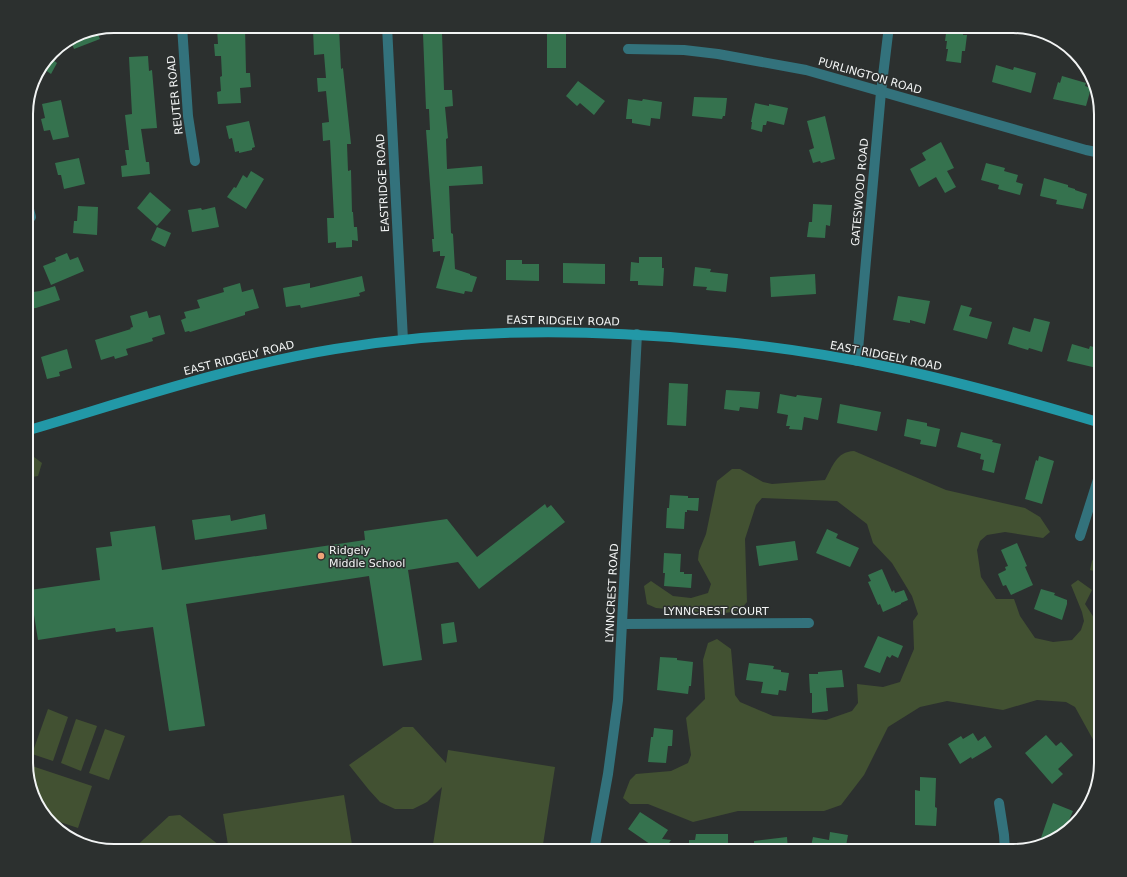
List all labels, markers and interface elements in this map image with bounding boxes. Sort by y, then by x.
street label: REUTER ROAD [164,55,186,135]
street label: PURLINGTON ROAD [817,55,923,97]
street label: EASTRIDGE ROAD [374,133,392,233]
street label: GATESWOOD ROAD [849,138,871,246]
street label: EAST RIDGELY ROAD [506,314,620,328]
street label: EAST RIDGELY ROAD [182,338,296,378]
street label: EAST RIDGELY ROAD [829,339,943,373]
street label: LYNNCREST ROAD [603,543,621,643]
place label: Ridgely Middle School [329,544,405,570]
marker: Ridgely Middle School [316,551,326,561]
street label: LYNNCREST COURT [663,605,769,618]

